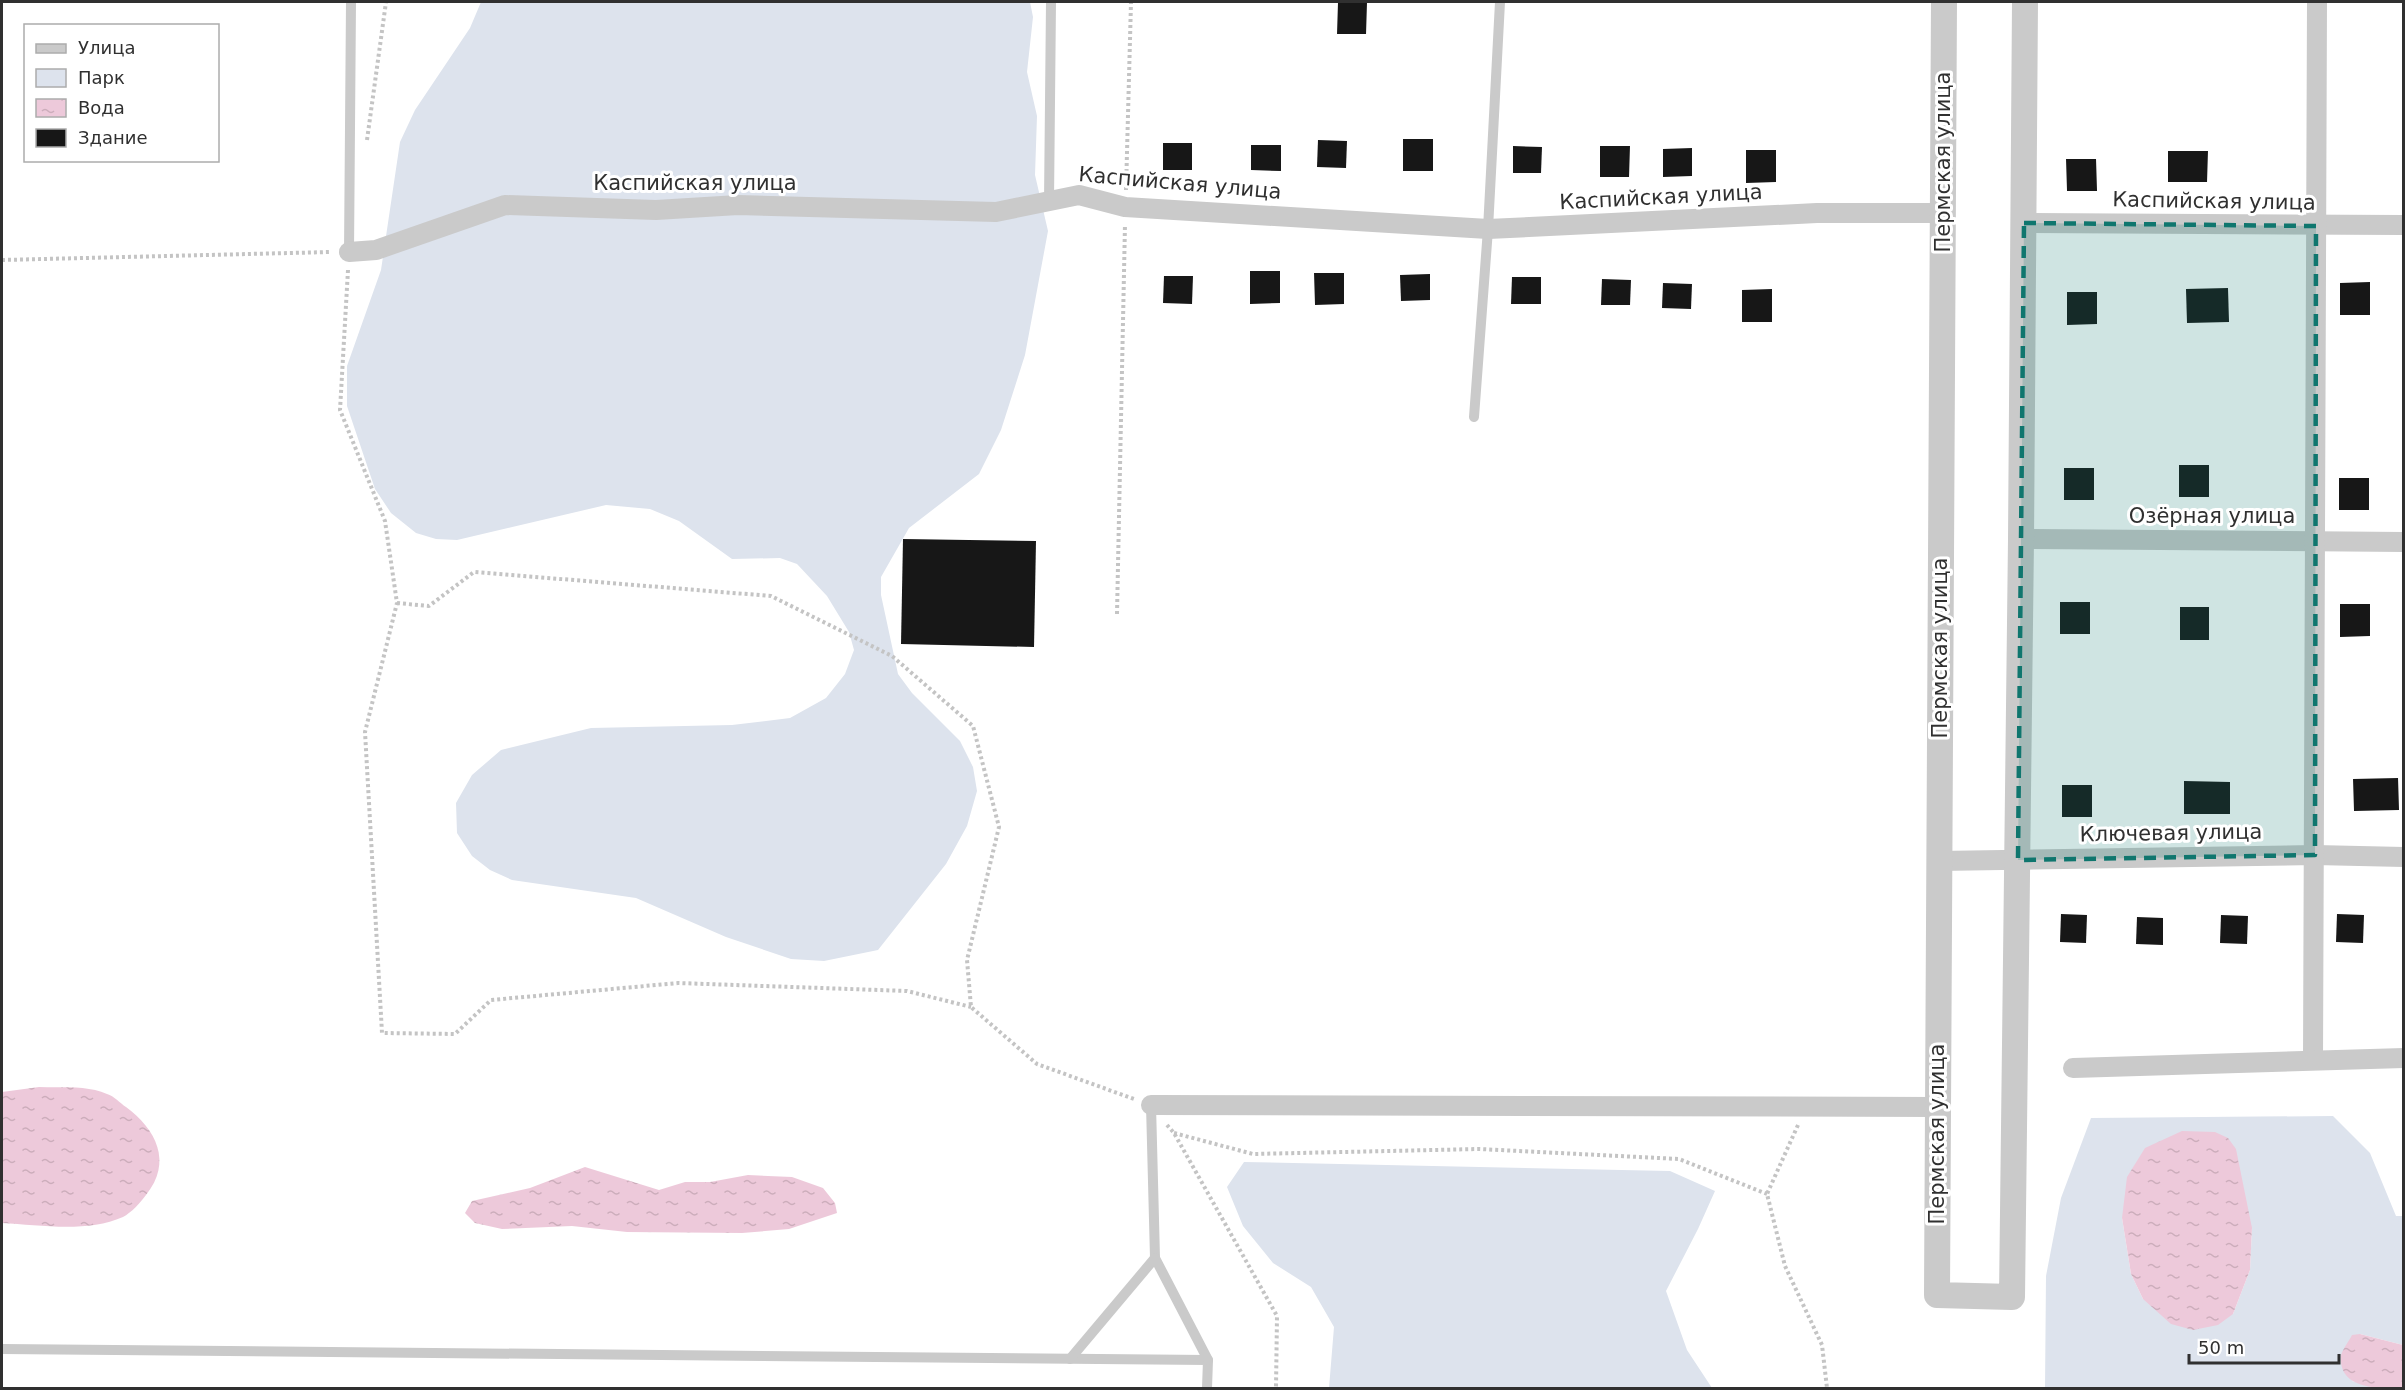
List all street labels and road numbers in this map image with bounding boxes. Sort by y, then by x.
street label: Пермская улица [1931,72,1955,252]
street label: Каспийская улица [1078,162,1282,204]
street label: Каспийская улица [593,171,797,195]
street label: Каспийская улица [1559,180,1763,214]
street label: Каспийская улица [2112,187,2316,215]
street label: Озёрная улица [2129,504,2295,528]
street label: Пермская улица [1928,558,1952,738]
street label: Ключевая улица [2080,819,2262,847]
street label: Пермская улица [1925,1044,1949,1224]

